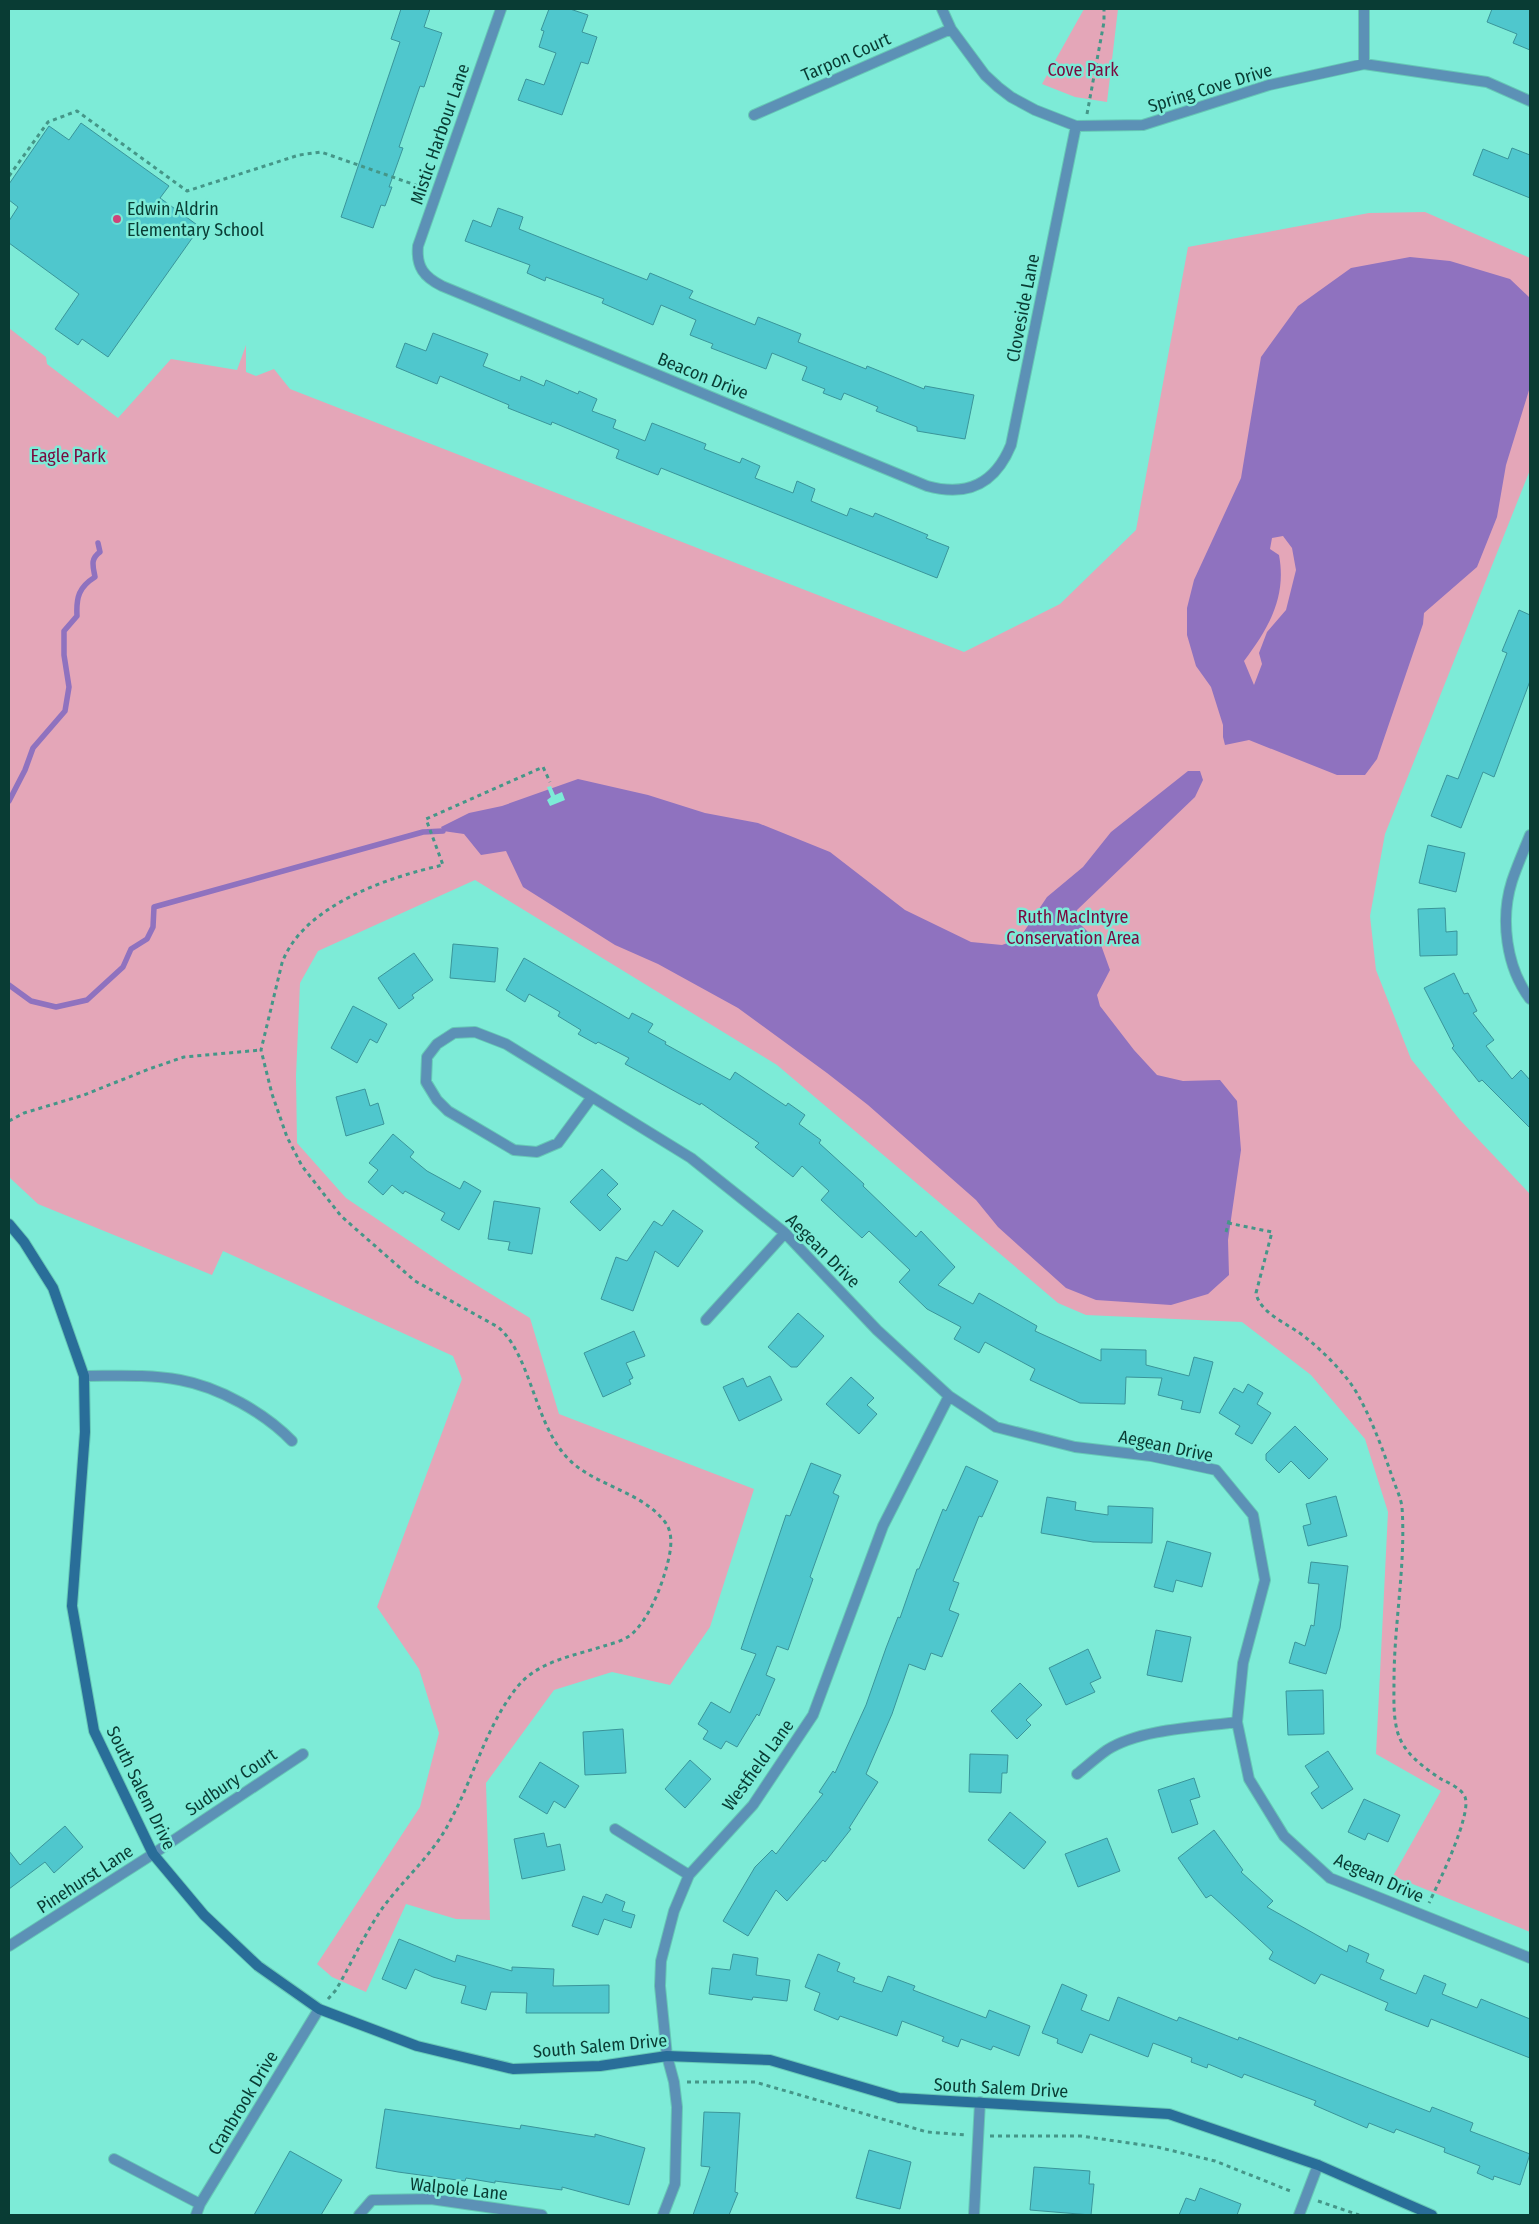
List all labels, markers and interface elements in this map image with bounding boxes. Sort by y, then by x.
street label: Tarpon Court [798,28,894,86]
park label: Cove Park [1047,59,1119,81]
street label: Spring Cove Drive [1145,59,1275,117]
street label: Mistic Harbour Lane [406,61,474,207]
place label: Edwin Aldrin Elementary School [127,198,264,241]
marker: Edwin Aldrin Elementary School [111,213,123,225]
street label: Cloveside Lane [1002,252,1044,364]
street label: Beacon Drive [654,348,752,404]
park label: Eagle Park [30,445,106,467]
park label: Ruth MacIntyre Conservation Area [1006,906,1140,949]
street label: Aegean Drive [781,1209,865,1293]
street label: Aegean Drive [1117,1425,1215,1467]
street label: Westfield Lane [717,1715,799,1815]
street label: South Salem Drive [102,1723,180,1853]
street label: Sudbury Court [181,1743,281,1821]
street label: Pinehurst Lane [33,1840,137,1918]
street label: Aegean Drive [1331,1848,1427,1908]
street label: South Salem Drive [532,2029,668,2063]
street label: Cranbrook Drive [203,2047,283,2159]
street label: South Salem Drive [933,2073,1069,2103]
street label: Walpole Lane [409,2173,509,2205]

